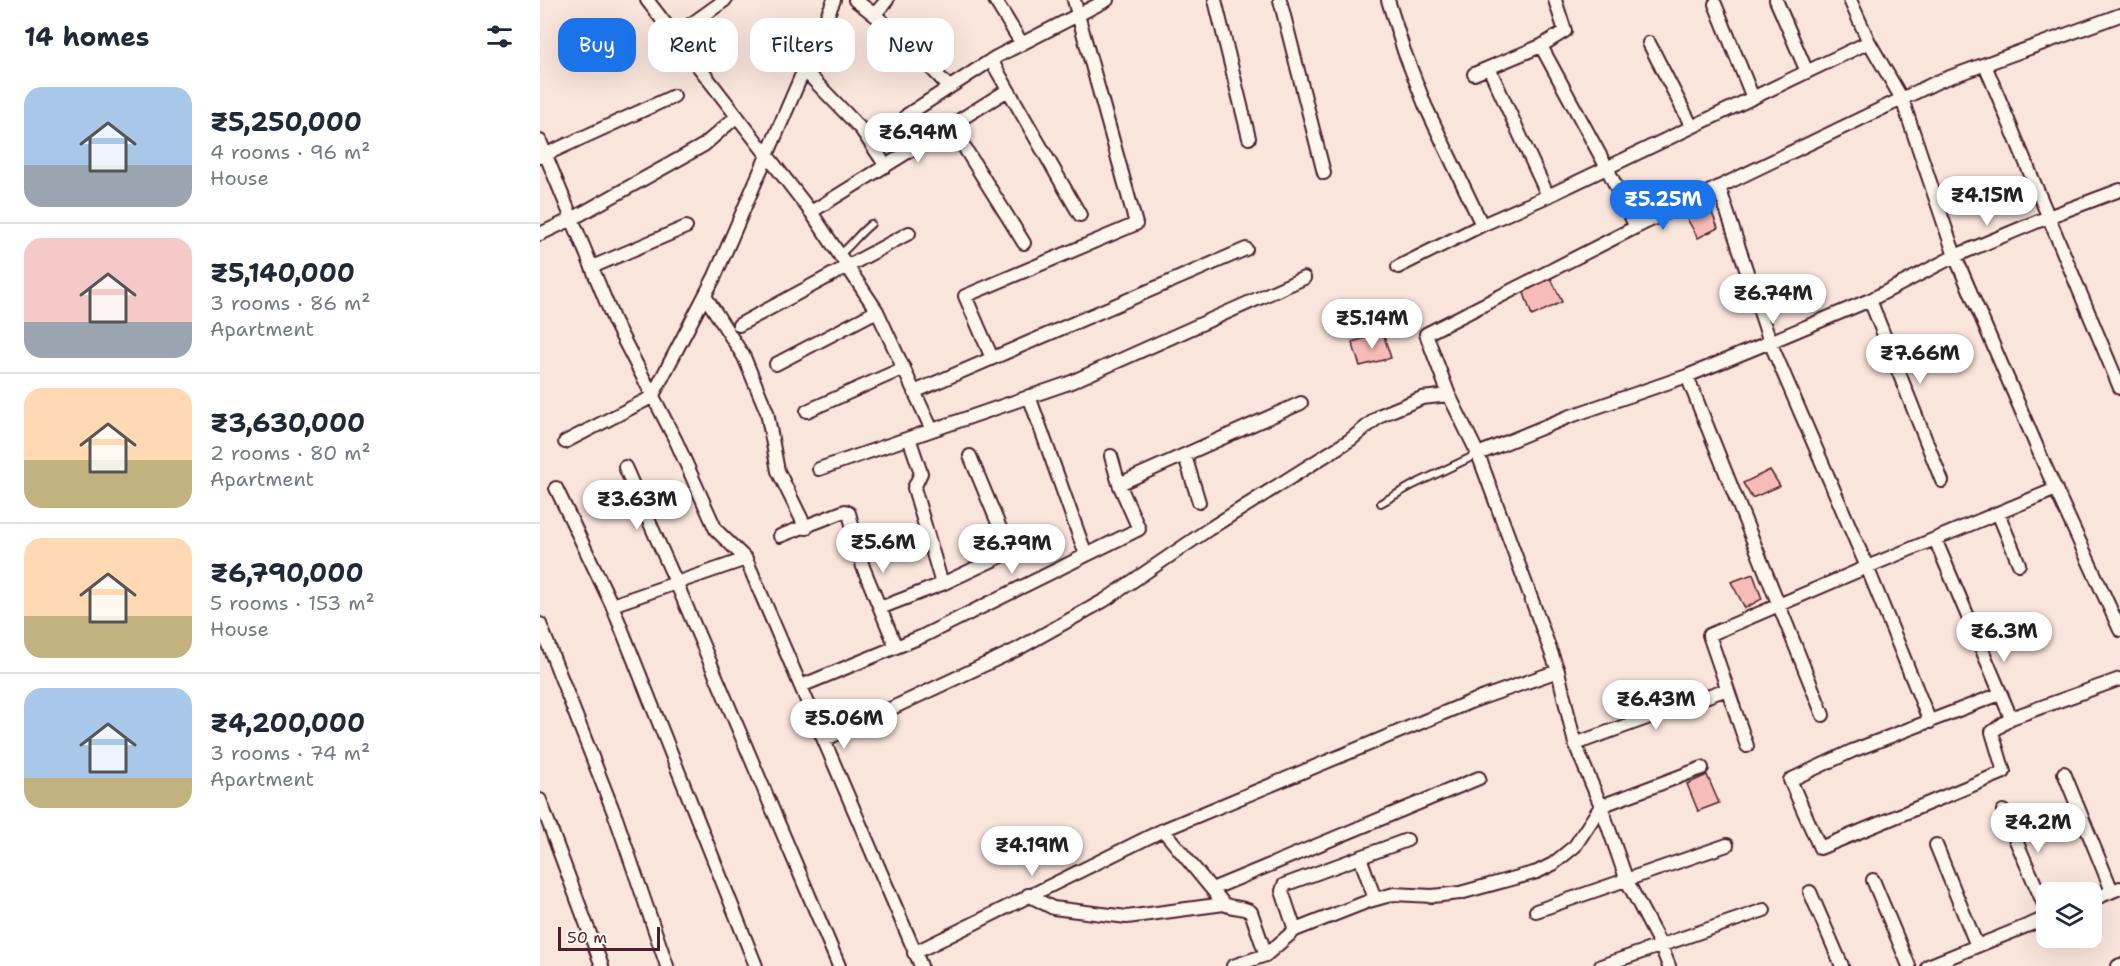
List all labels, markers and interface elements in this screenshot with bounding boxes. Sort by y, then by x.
chip: Buy [558,18,636,72]
chip: Rent [648,18,738,72]
chip: Filters [750,18,855,72]
chip: New [867,18,954,72]
text: 14 homes [24,19,150,54]
icon: filters [483,20,516,53]
text: ₹5,250,000 [210,104,362,139]
icon: home [72,111,144,183]
pin: ₹6.94M [869,113,967,164]
text: ₹6.94M [878,119,958,145]
text: 4 rooms · 96 m² [210,139,371,165]
text: House [210,165,269,191]
pin: ₹4.15M [1938,176,2036,227]
pin: ₹5.25M [1614,180,1712,231]
text: ₹4.15M [1951,182,2023,208]
text: ₹5.25M [1624,186,1702,212]
text: ₹5,140,000 [210,255,355,290]
icon: home [72,262,144,334]
pin: ₹6.74M [1724,274,1822,325]
text: ₹6.74M [1733,280,1813,306]
text: 3 rooms · 86 m² [210,290,370,316]
pin: ₹5.14M [1323,299,1421,350]
text: ₹5.14M [1336,305,1408,331]
text: Apartment [210,316,314,342]
pin: ₹7.66M [1871,334,1969,385]
text: ₹7.66M [1880,340,1960,366]
text: ₹3,630,000 [210,405,365,440]
icon: home [72,412,144,484]
text: 2 rooms · 80 m² [210,440,371,466]
text: Apartment [210,466,314,492]
pin: ₹3.63M [588,480,686,531]
text: ₹3.63M [597,486,677,512]
pin: ₹5.6M [841,523,925,574]
pin: ₹6.79M [963,524,1061,575]
text: ₹5.6M [850,529,916,555]
text: ₹6.79M [972,530,1052,556]
text: ₹6,790,000 [210,555,364,590]
icon: home [72,562,144,634]
text: 5 rooms · 153 m² [210,590,375,616]
pin: ₹6.3M [1962,612,2046,663]
text: House [210,616,269,642]
text: ₹6.3M [1970,618,2038,644]
pin: ₹6.43M [1607,680,1705,731]
text: ₹6.43M [1616,686,1696,712]
pin: ₹5.06M [795,699,893,750]
text: ₹4,200,000 [210,705,365,740]
text: ₹5.06M [804,705,884,731]
icon: home [72,712,144,784]
text: 3 rooms · 74 m² [210,740,370,766]
text: Apartment [210,766,314,792]
pin: ₹4.2M [1996,803,2080,854]
text: ₹4.2M [2005,809,2071,835]
pin: ₹4.19M [983,826,1081,877]
text: ₹4.19M [995,832,1069,858]
map controls [2036,882,2102,948]
button: layers [2036,882,2102,948]
scale bar [558,924,660,952]
text: 50 m [567,927,607,948]

